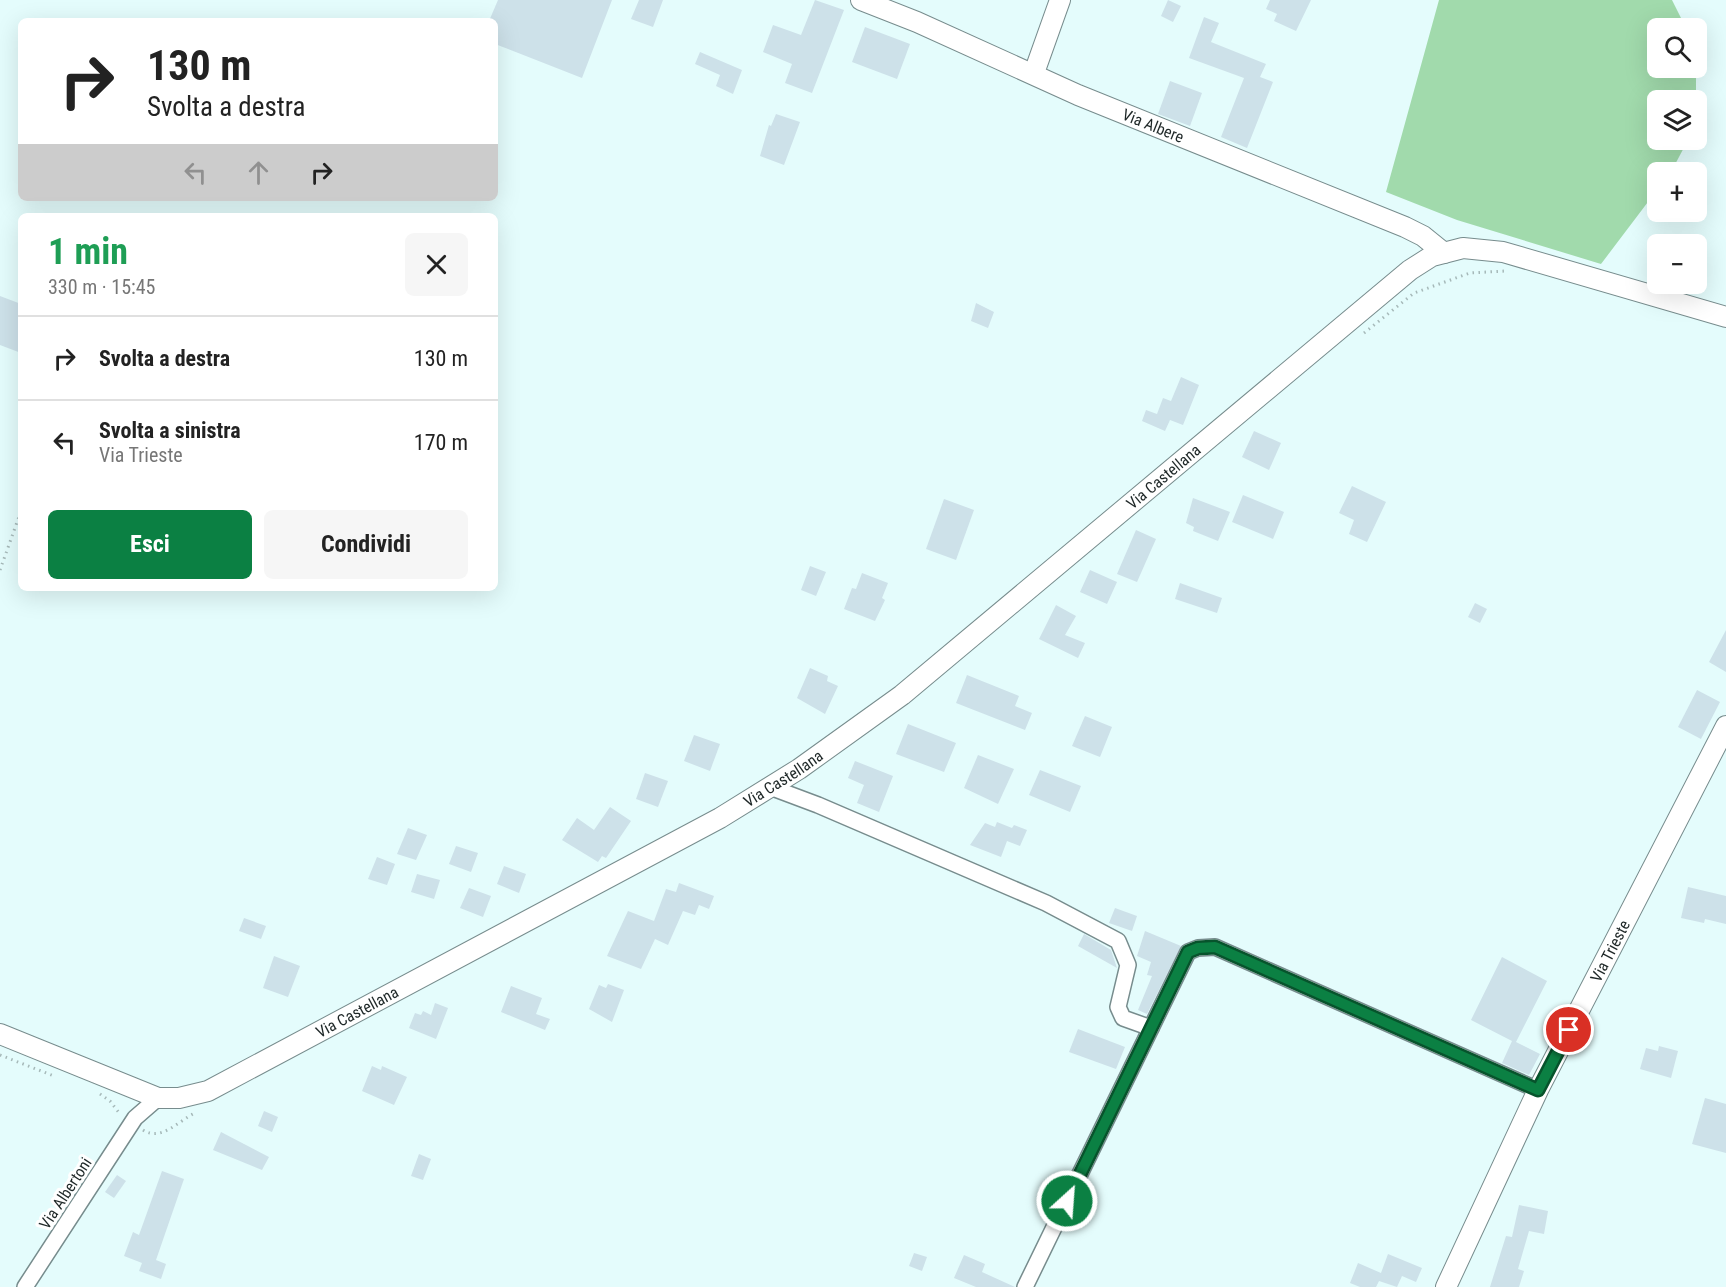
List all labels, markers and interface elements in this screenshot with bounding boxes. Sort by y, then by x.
map controls [1647,18,1707,294]
button: search [1647,18,1707,78]
text: 130 m [147,41,252,90]
icon: right [48,42,126,120]
button: layers [1647,90,1707,150]
text: Svolta a destra [147,91,305,123]
street label: Via Albere [1120,105,1186,147]
icon: left [179,156,212,189]
icon: ahead [242,156,275,189]
icon: right [305,156,338,189]
button: + [1647,162,1707,222]
text: 1 min [48,231,128,273]
button: close [405,233,468,296]
button: − [1647,234,1707,294]
text: 330 m · 15:45 [48,275,155,299]
icon: right [48,342,81,375]
text: Svolta a destra [99,346,230,371]
text: 130 m [414,346,468,371]
text: Svolta a sinistra [99,418,241,443]
icon: left [48,426,81,459]
text: 170 m [414,430,468,455]
street label: Via Castellana [1123,440,1204,513]
text: Via Trieste [99,443,183,467]
button: Esci [48,510,252,579]
button: Condividi [264,510,468,579]
street label: Via Castellana [740,746,827,811]
street label: Via Trieste [1586,917,1634,985]
street label: Via Castellana [313,982,402,1042]
pin [1543,1004,1594,1055]
icon: arrive [1552,1013,1585,1046]
street label: Via Albertoni [35,1154,96,1233]
position arrow [1035,1169,1099,1233]

